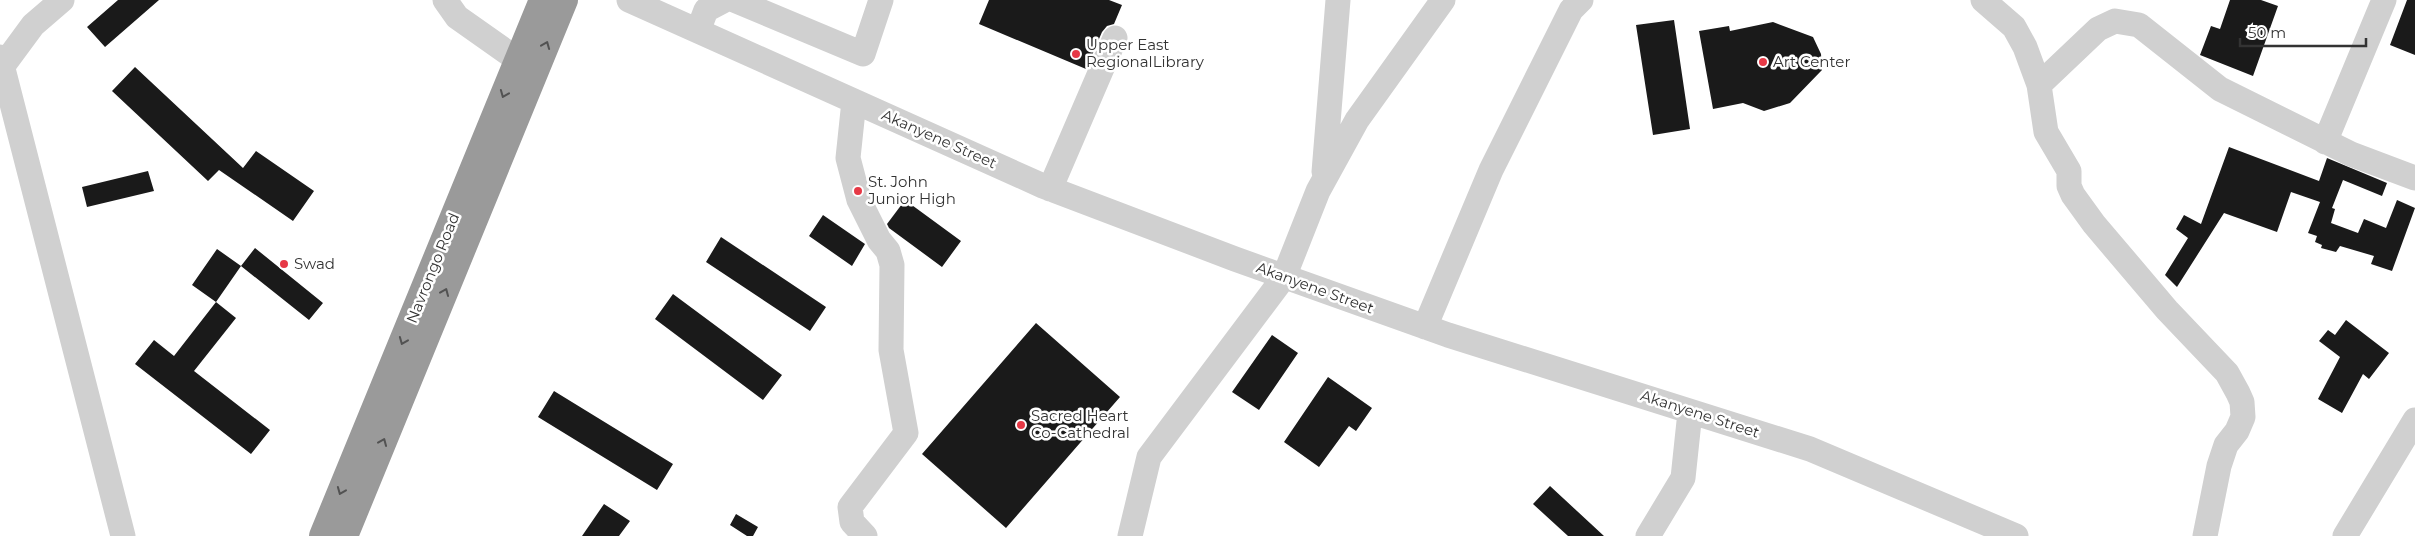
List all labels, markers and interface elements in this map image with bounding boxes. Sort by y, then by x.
scale bar [2240,15,2366,47]
text: 50 m [2248,23,2286,42]
place label: Upper East RegionalLibrary [1086,35,1205,71]
one-way arrow [540,41,550,49]
marker: Upper East RegionalLibrary [1070,48,1082,60]
place label: Art Center [1773,52,1850,71]
marker: Art Center [1757,56,1769,68]
one-way arrow [500,89,510,97]
street label: Akanyene Street [879,105,1000,172]
place label: St. John Junior High [867,172,956,208]
marker: St. John Junior High [852,185,864,197]
street label: Navrongo Road [402,210,463,326]
place label: Swad [294,254,335,273]
street label: Akanyene Street [1254,257,1377,318]
marker: Swad [278,258,290,270]
one-way arrow [439,288,450,297]
one-way arrow [398,336,409,345]
street label: Akanyene Street [1638,385,1762,442]
place label: Sacred Heart Co-Cathedral [1031,406,1130,442]
marker: Sacred Heart Co-Cathedral [1015,419,1027,431]
one-way arrow [377,439,387,447]
one-way arrow [337,486,347,495]

